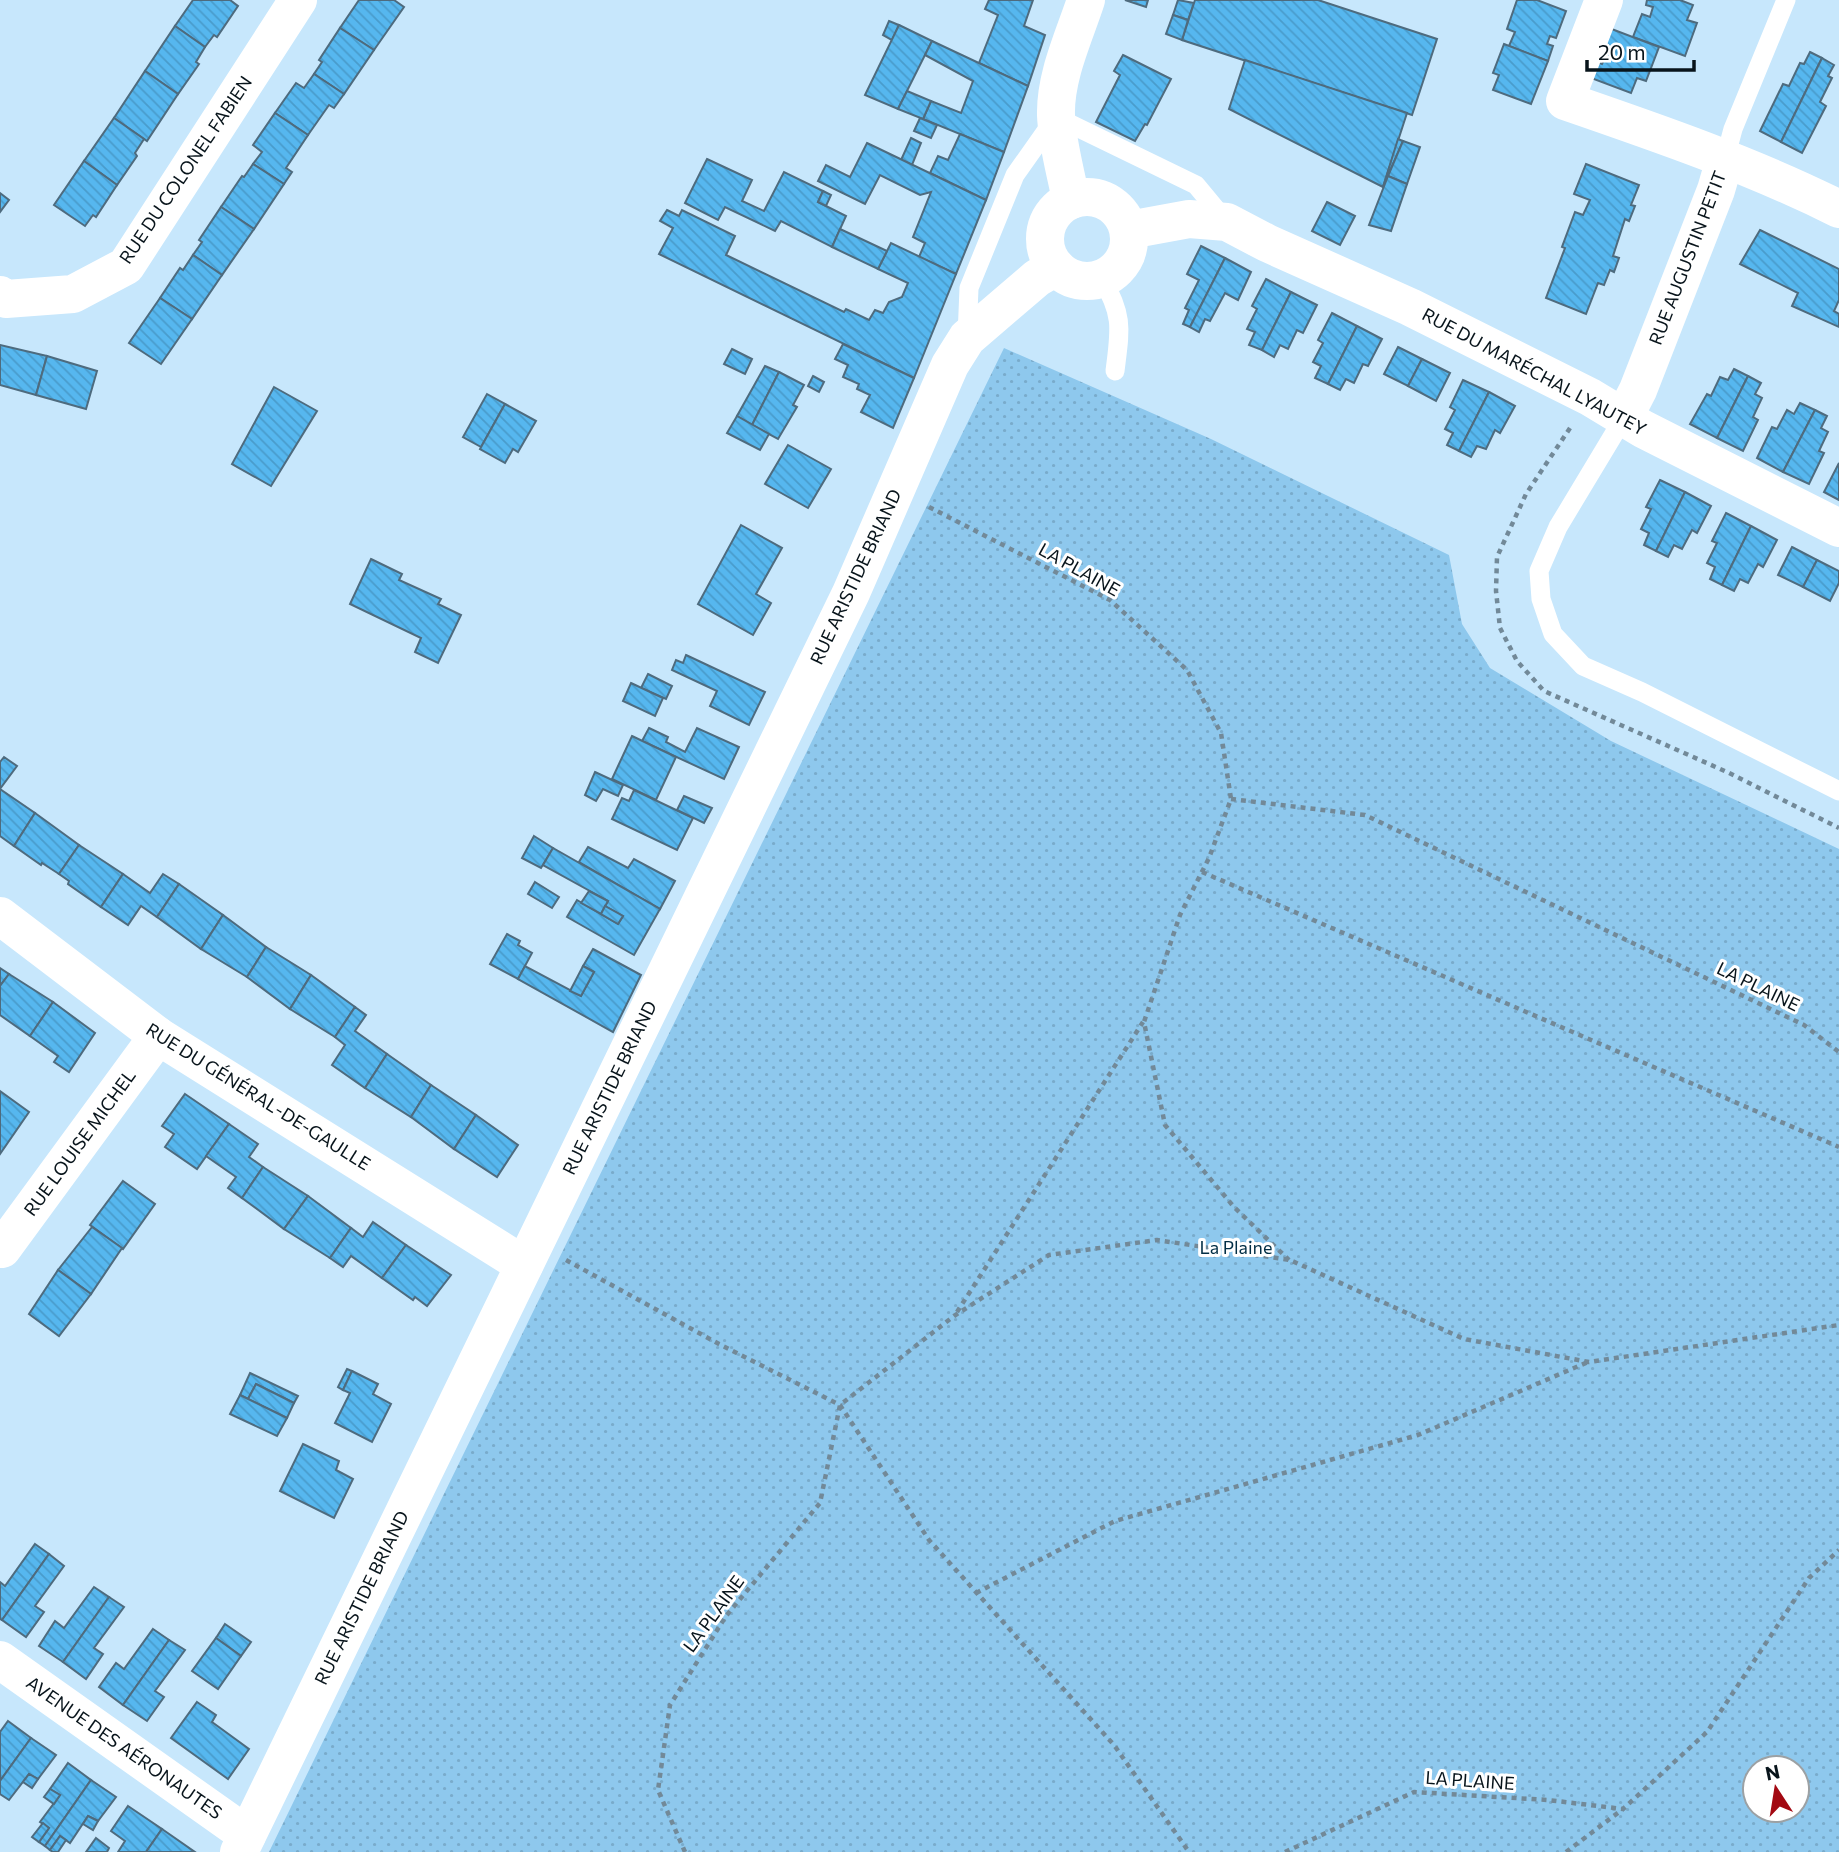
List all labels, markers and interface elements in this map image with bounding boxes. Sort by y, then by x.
scale bar [1587,28,1694,72]
text: 20 m [1598,39,1646,64]
street label: RUE DU COLONEL FABIEN [114,71,256,267]
street label: RUE AUGUSTIN PETIT [1644,168,1730,348]
street label: RUE DU MARÉCHAL LYAUTEY [1419,303,1651,440]
street label: RUE ARISTIDE BRIAND [805,485,905,668]
street label: LA PLAINE [1035,538,1124,600]
street label: LA PLAINE [1713,957,1803,1016]
street label: RUE ARISTIDE BRIAND [557,997,661,1178]
street label: RUE DU GÉNÉRAL-DE-GAULLE [142,1018,375,1174]
street label: RUE LOUISE MICHEL [19,1065,140,1220]
park label: La Plaine [1200,1236,1272,1258]
street label: RUE ARISTIDE BRIAND [309,1507,413,1688]
street label: LA PLAINE [678,1571,748,1656]
street label: AVENUE DES AÉRONAUTES [22,1671,227,1823]
north arrow [1741,1754,1811,1824]
text: N [1763,1759,1782,1785]
street label: LA PLAINE [1425,1766,1515,1794]

